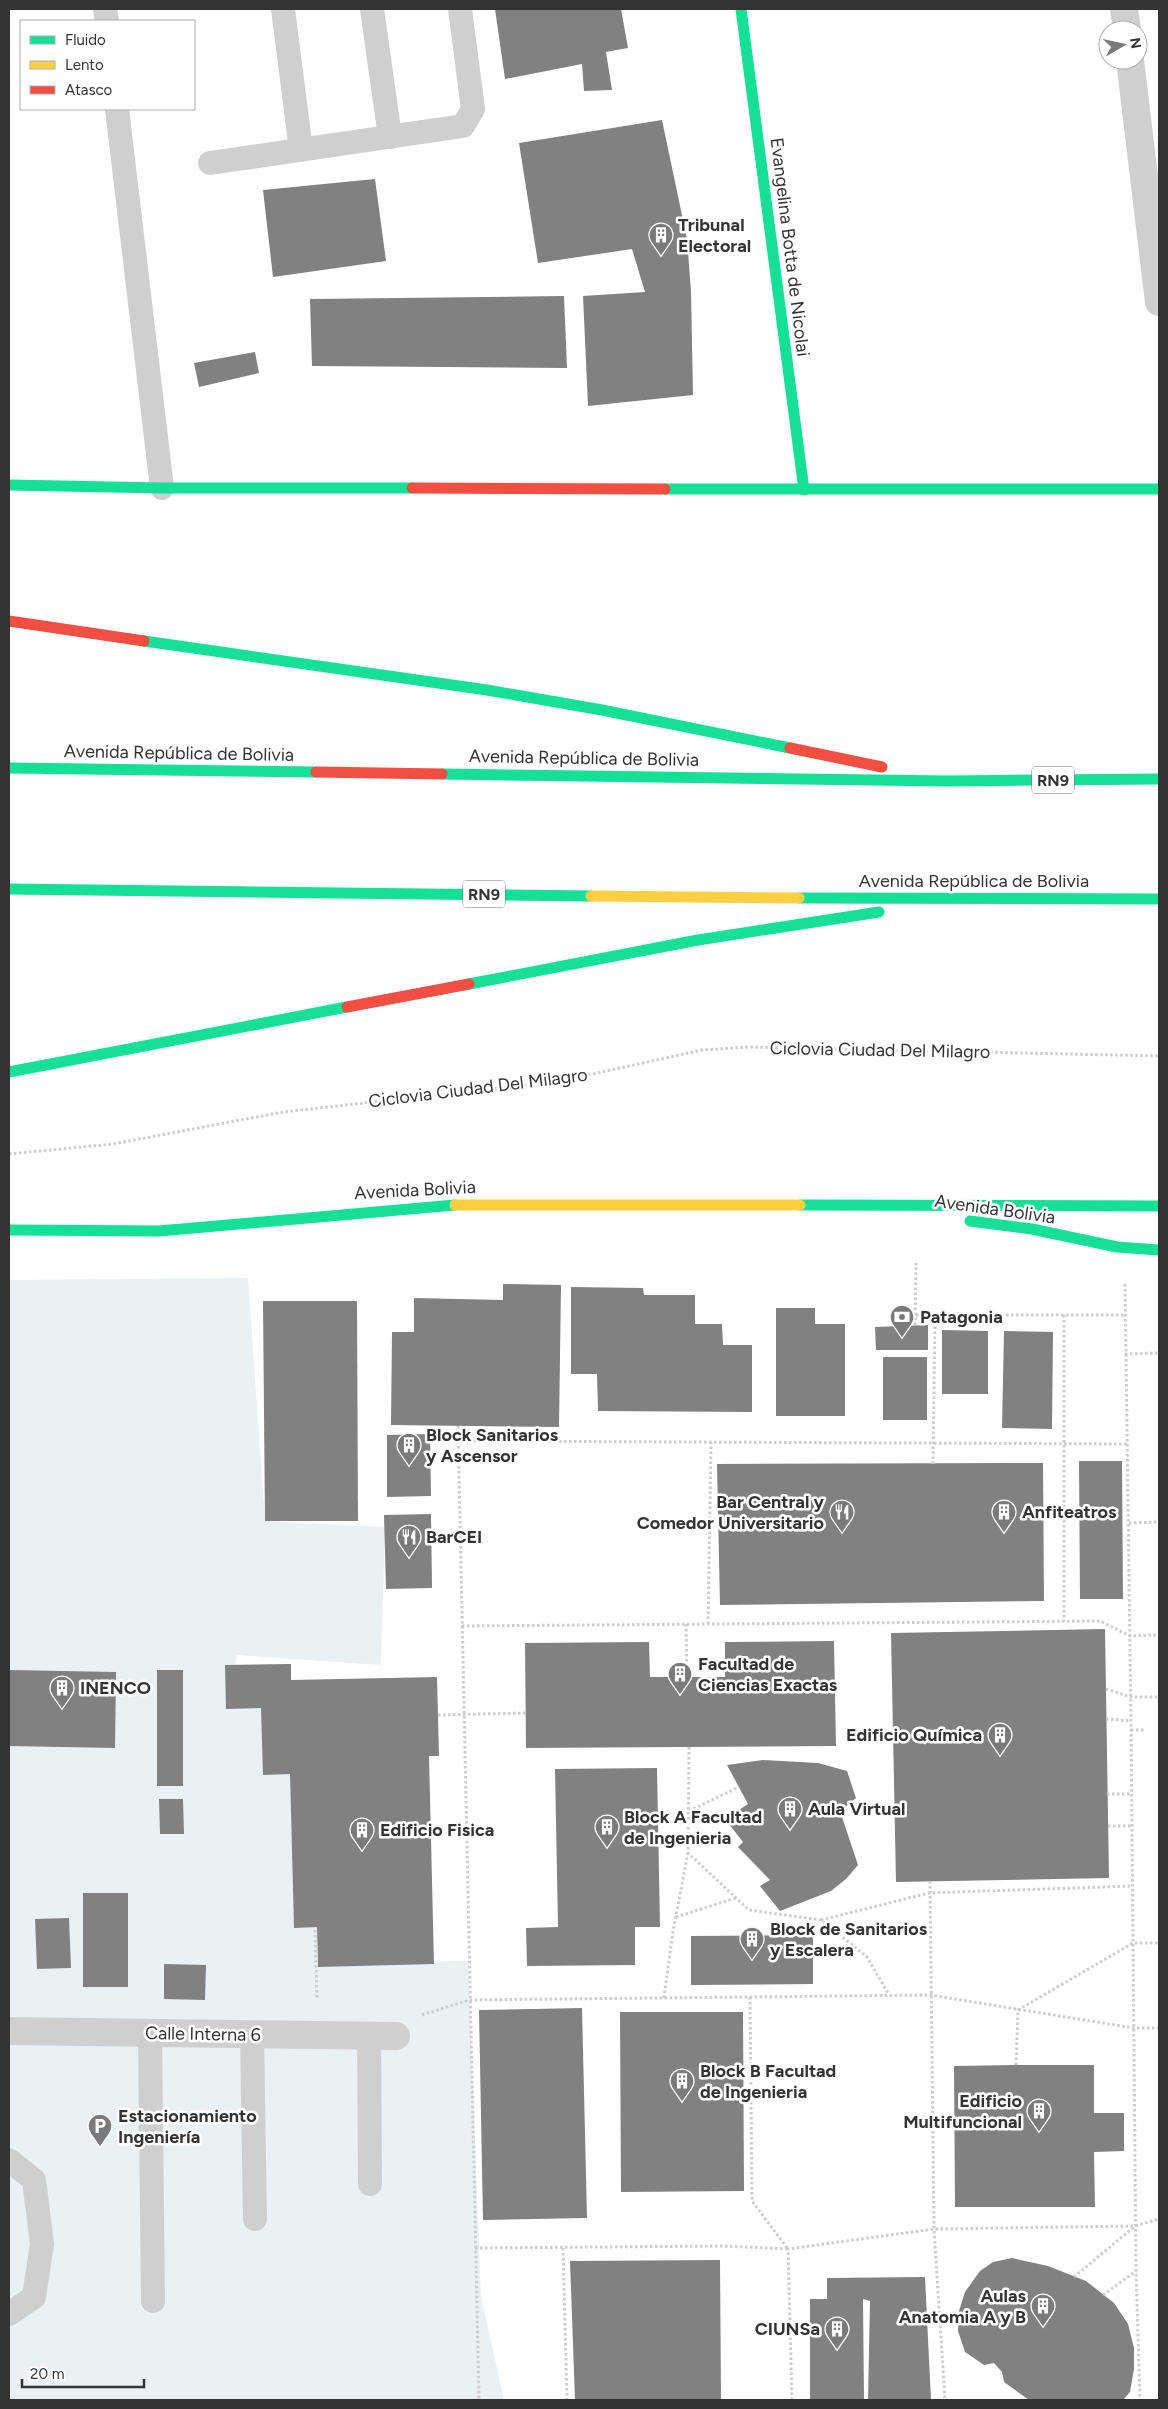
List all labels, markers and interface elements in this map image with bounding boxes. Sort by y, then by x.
legend [20,20,195,110]
north arrow [1098,20,1148,70]
text: Fluido [65,31,106,49]
text: N [1126,36,1145,50]
text: Lento [65,56,104,74]
text: Atasco [65,81,113,99]
street label: Evangelina Botta de Nicolai [766,136,814,358]
place label: Tribunal Electoral [678,214,751,257]
building icon: Tribunal Electoral [648,222,674,256]
street label: Avenida República de Bolivia [64,740,294,766]
street label: Avenida República de Bolivia [469,745,699,771]
road number: RN9 [1032,766,1074,794]
street label: Avenida República de Bolivia [859,870,1089,892]
road number: RN9 [463,881,505,908]
street label: Ciclovia Ciudad Del Milagro [770,1037,990,1063]
street label: Ciclovia Ciudad Del Milagro [367,1064,589,1112]
street label: Avenida Bolivia [354,1176,476,1204]
street label: Avenida Bolivia [933,1190,1057,1228]
bank icon: Patagonia [889,1304,915,1338]
place label: Patagonia [920,1306,1003,1328]
place label: Block Sanitarios y Ascensor [426,1424,559,1467]
building icon: Block Sanitarios y Ascensor [396,1432,422,1466]
place label: Bar Central y Comedor Universitario [637,1491,825,1534]
restaurant icon: Bar Central y Comedor Universitario [829,1499,855,1533]
building icon: Anfiteatros [991,1499,1017,1533]
place label: Anfiteatros [1022,1501,1117,1523]
restaurant icon: BarCEI [396,1524,422,1558]
place label: BarCEI [426,1526,482,1548]
place label: Facultad de Ciencias Exactas [698,1653,838,1696]
building icon: Facultad de Ciencias Exactas [667,1661,693,1695]
building icon: INENCO [49,1675,75,1709]
place label: INENCO [80,1677,151,1699]
building icon: Edificio Química [987,1722,1013,1756]
place label: Edificio Química [846,1724,982,1746]
building icon: Aula Virtual [777,1796,803,1830]
place label: Aula Virtual [808,1798,905,1820]
place label: Block A Facultad de Ingenieria [624,1806,762,1849]
building icon: Block A Facultad de Ingenieria [594,1814,620,1848]
building icon: Edificio Fisica [349,1817,375,1851]
place label: Edificio Fisica [380,1819,494,1841]
place label: Block de Sanitarios y Escalera [770,1918,928,1961]
building icon: Block de Sanitarios y Escalera [739,1926,765,1960]
street label: Calle Interna 6 [145,2022,261,2046]
place label: Block B Facultad de Ingenieria [700,2060,836,2103]
building icon: Block B Facultad de Ingenieria [669,2068,695,2102]
place label: Edificio Multifuncional [903,2090,1022,2133]
building icon: Edificio Multifuncional [1026,2098,1052,2132]
place label: Estacionamiento Ingeniería [118,2105,257,2148]
parking icon: Estacionamiento Ingeniería [87,2113,113,2147]
place label: Aulas Anatomia A y B [899,2285,1027,2328]
building icon: Aulas Anatomia A y B [1030,2293,1056,2327]
building icon: CIUNSa [824,2316,850,2350]
place label: CIUNSa [755,2318,820,2340]
scale bar [22,2356,145,2388]
text: 20 m [30,2365,64,2383]

